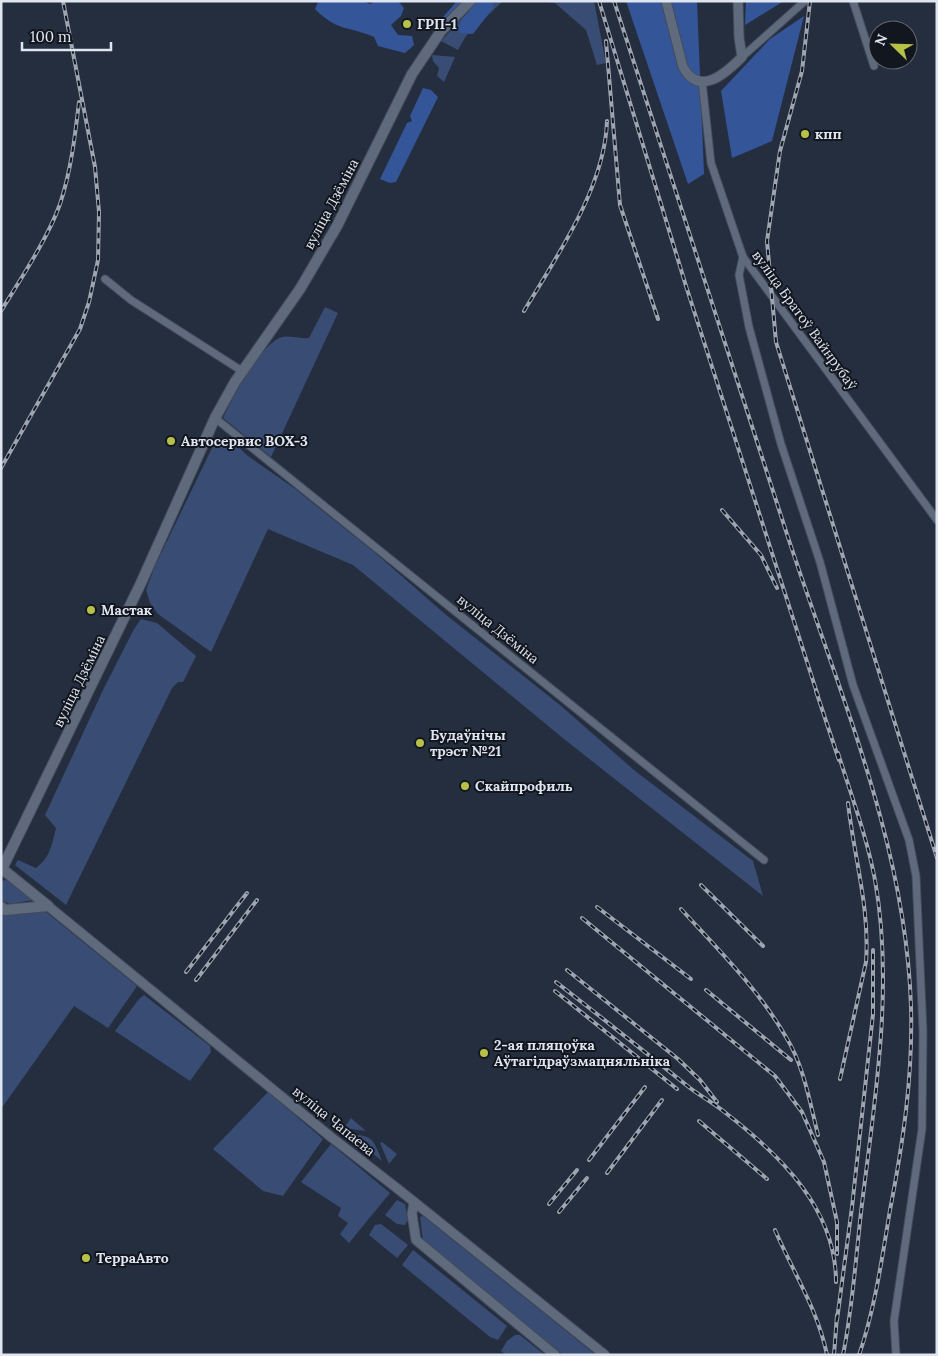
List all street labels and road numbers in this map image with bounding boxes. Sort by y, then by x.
street label: вуліца Дзёміна [300,155,362,253]
street label: вуліца Братоў Вайнрубаў [748,247,862,394]
street label: вуліца Дзёміна [453,590,543,668]
street label: вуліца Дзёміна [49,632,109,730]
street label: вуліца Чапаева [289,1082,379,1160]

